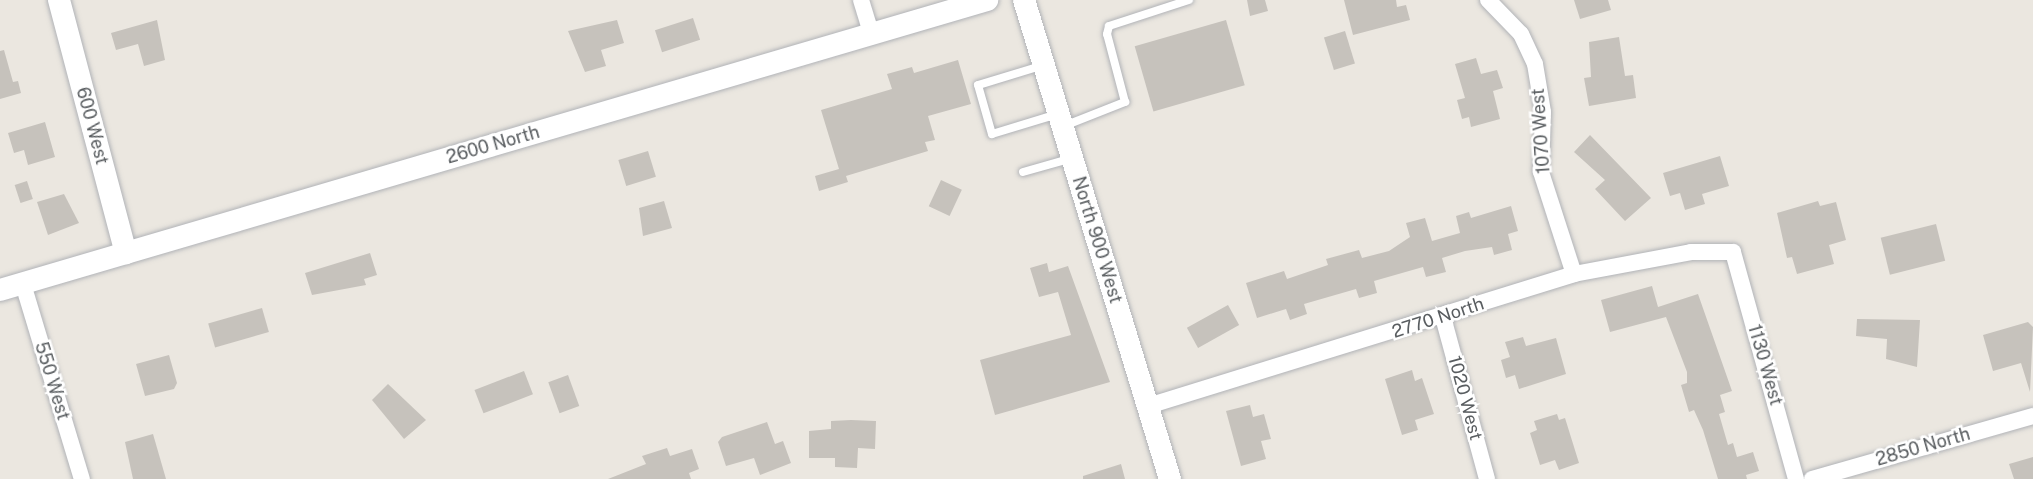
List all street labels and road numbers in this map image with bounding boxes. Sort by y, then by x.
street label: 600 West [71,85,113,167]
street label: 1070 West [1527,87,1555,175]
street label: 2600 North [444,121,542,169]
street label: North 900 West [1067,174,1127,306]
street label: 2770 North [1389,293,1487,343]
street label: 1130 West [1743,322,1787,408]
street label: 550 West [30,339,74,423]
street label: 1020 West [1443,353,1487,443]
street label: 2850 North [1873,423,1973,471]

